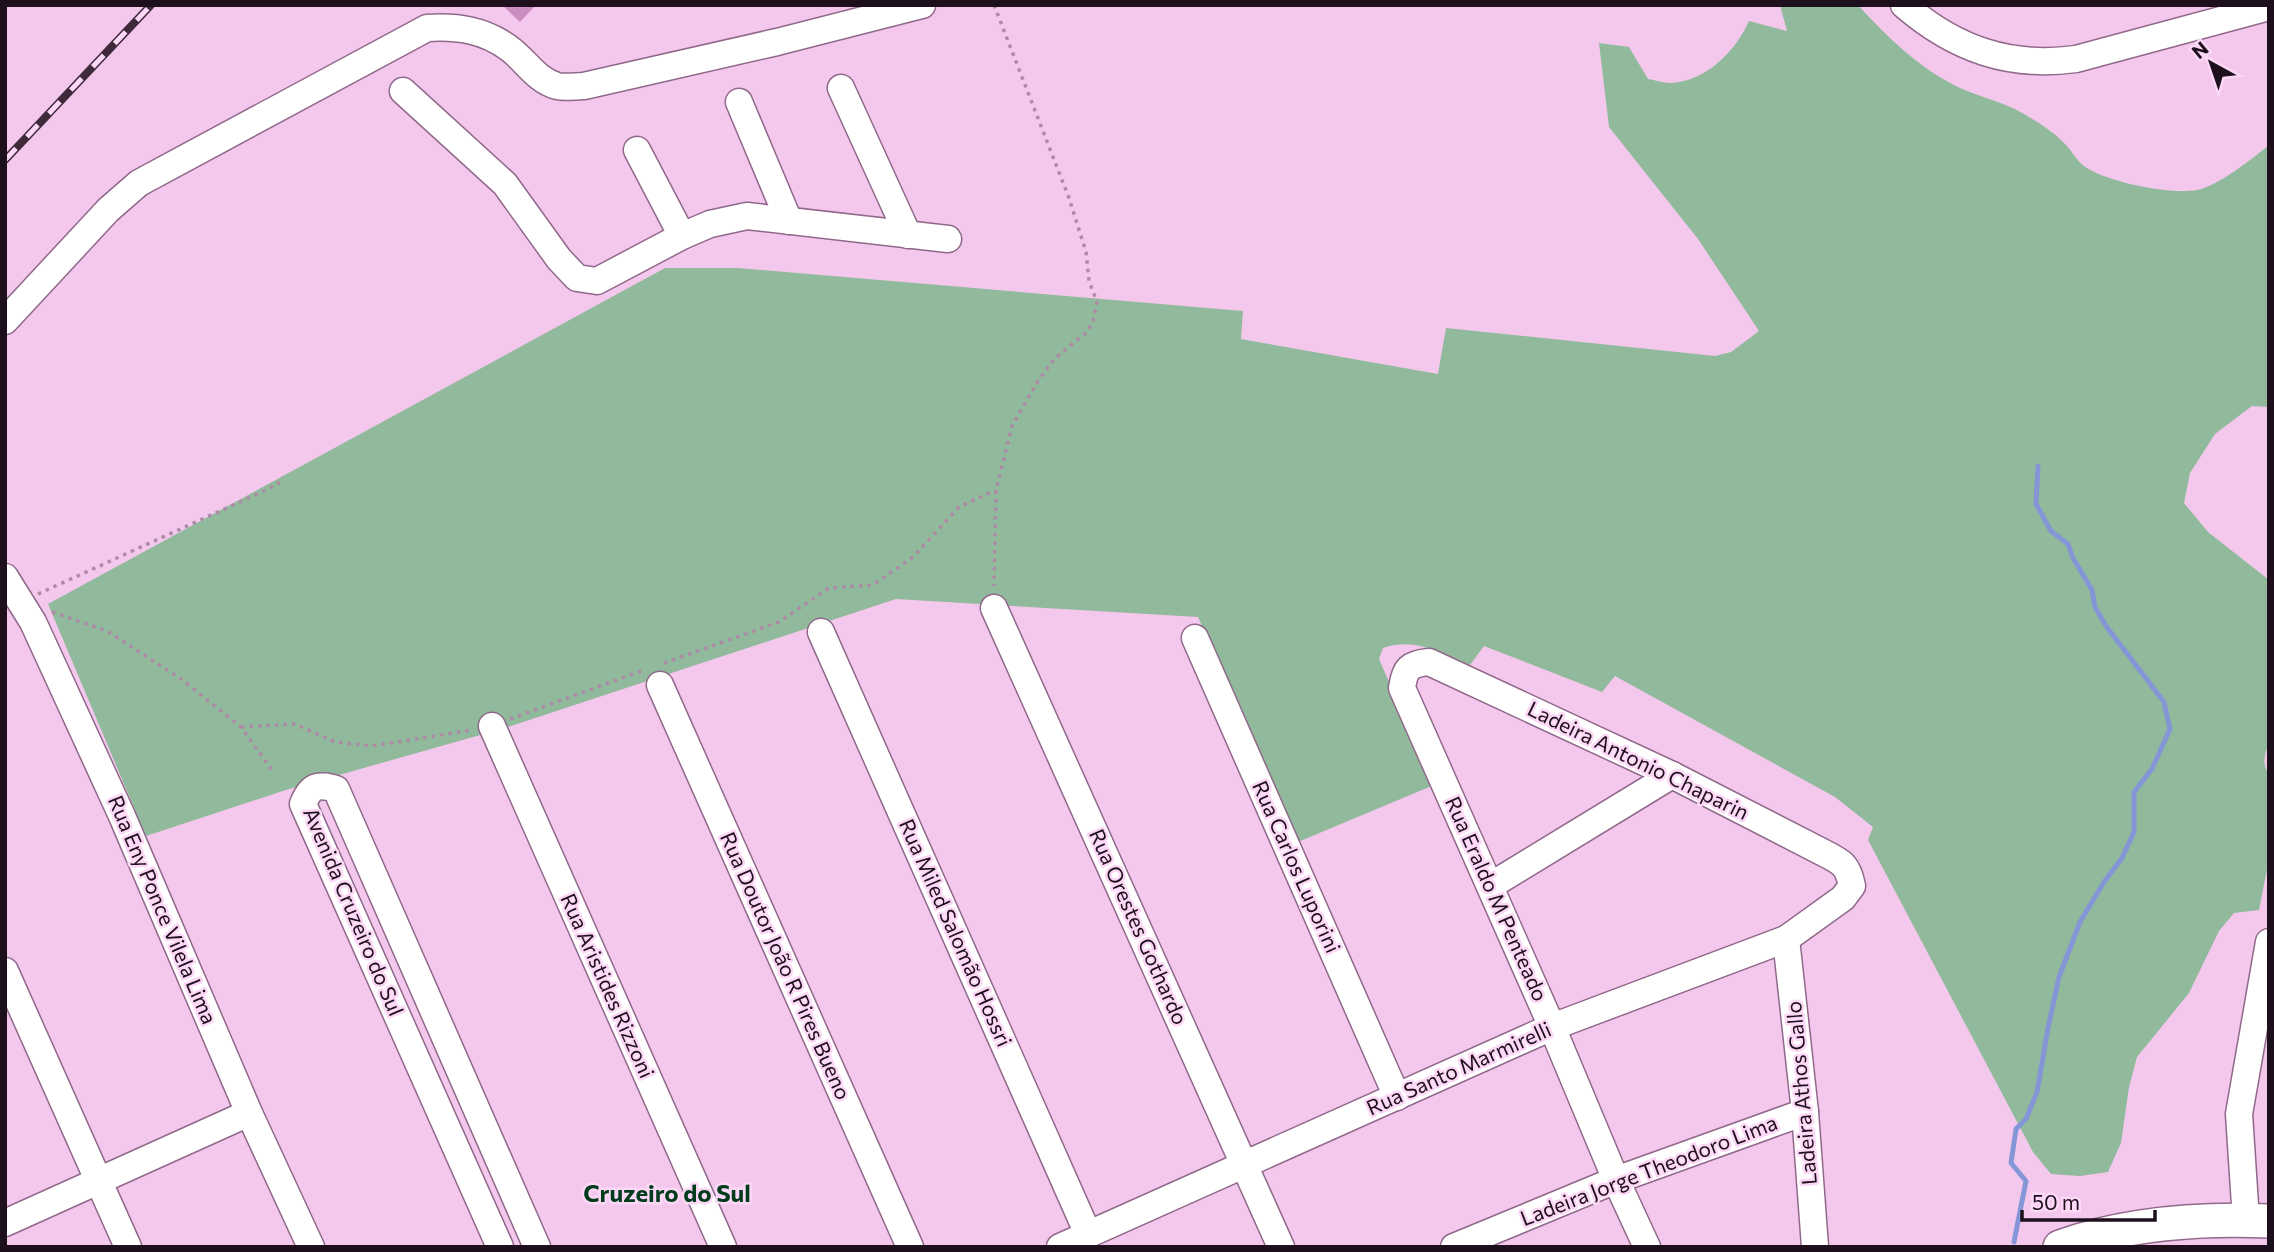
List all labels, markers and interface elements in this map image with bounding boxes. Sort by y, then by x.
north arrow [2176,28,2246,98]
text: N [2187,36,2213,63]
street label: Ladeira Antonio Chaparin [1524,695,1753,824]
street label: Rua Carlos Luporini [1248,777,1347,956]
street label: Rua Eny Ponce Vilela Lima [104,791,223,1028]
street label: Rua Eraldo M Penteado [1441,792,1554,1005]
street label: Avenida Cruzeiro do Sul [299,804,410,1019]
street label: Rua Miled Salomão Hossri [895,815,1018,1050]
street label: Rua Orestes Gothardo [1085,825,1194,1028]
street label: Rua Doutor João R Pires Bueno [716,828,857,1103]
street label: Rua Aristides Rizzoni [556,889,660,1082]
street label: Ladeira Athos Gallo [1780,1000,1821,1186]
street label: Rua Santo Marmirelli [1362,1016,1554,1120]
street label: Ladeira Jorge Theodoro Lima [1516,1109,1780,1230]
district label: Cruzeiro do Sul [583,1178,751,1207]
scale bar [2022,1178,2155,1222]
text: 50 m [2032,1189,2080,1214]

